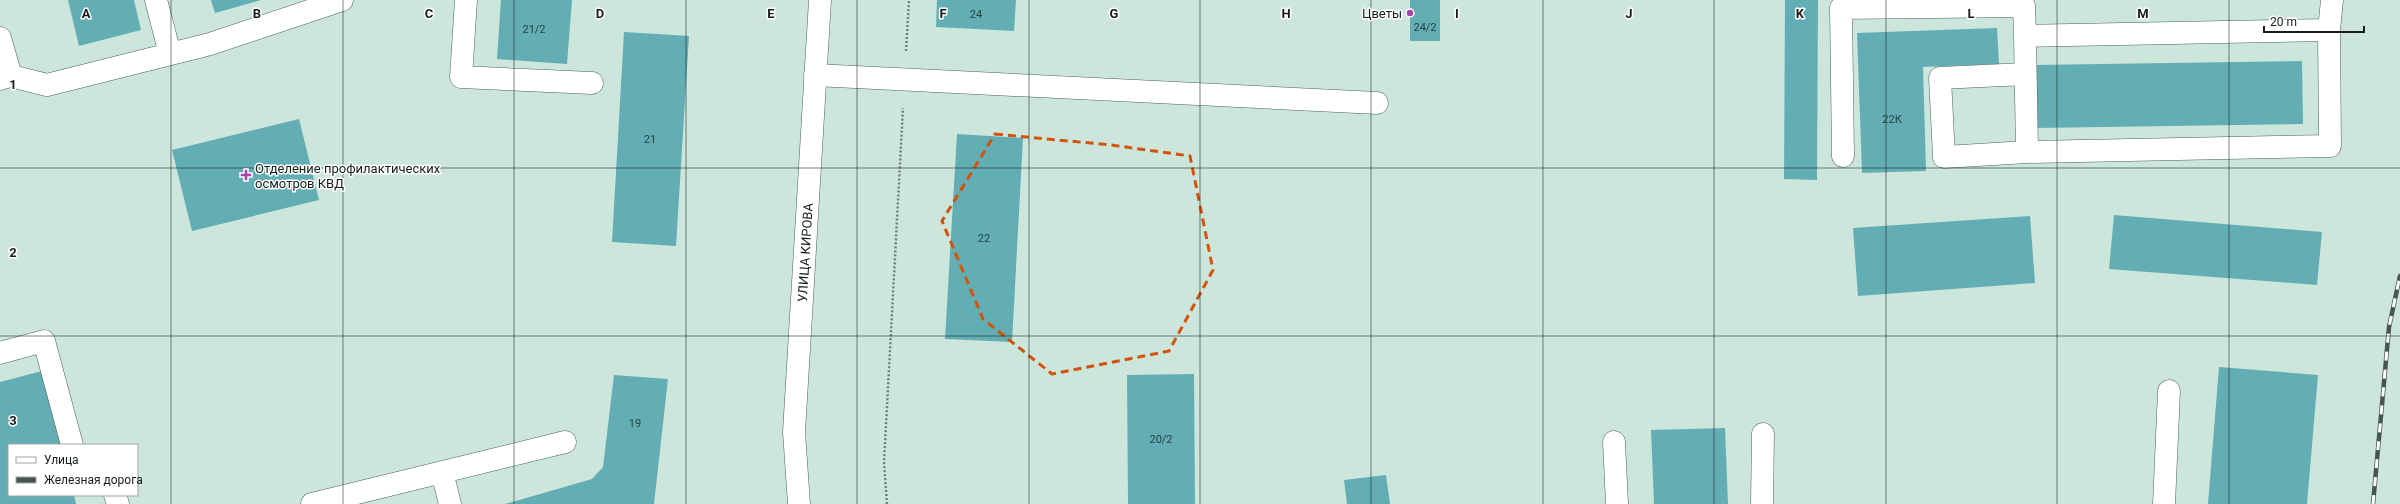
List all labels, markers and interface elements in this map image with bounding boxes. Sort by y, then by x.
text: A [82,6,91,21]
text: B [253,6,261,21]
text: C [425,6,434,21]
text: D [596,6,604,21]
text: E [767,6,775,21]
text: F [939,6,947,21]
text: G [1110,6,1119,21]
text: H [1281,6,1291,21]
place label: Цветы [1362,6,1402,21]
text: I [1455,6,1459,21]
text: J [1625,6,1633,21]
text: K [1796,6,1805,21]
text: L [1967,6,1975,21]
text: M [2137,6,2149,21]
house number: 24 [970,8,982,21]
marker: Цветы [1405,8,1415,18]
scale bar [2264,8,2364,34]
text: 20 m [2270,15,2297,29]
house number: 24/2 [1413,21,1437,34]
house number: 21/2 [522,23,546,36]
text: 1 [9,77,17,92]
house number: 22К [1882,113,1903,126]
house number: 21 [644,133,656,146]
place label: Отделение профилактических осмотров КВД [255,161,441,191]
marker: Отделение профилактических осмотров КВД [240,169,252,181]
street label: УЛИЦА КИРОВА [794,202,815,302]
house number: 22 [978,232,990,245]
text: 2 [9,245,17,260]
text: 3 [9,413,17,428]
house number: 19 [629,417,641,430]
house number: 20/2 [1149,433,1173,446]
legend [8,444,138,496]
text: Улица [44,453,79,467]
text: Железная дорога [44,473,143,487]

